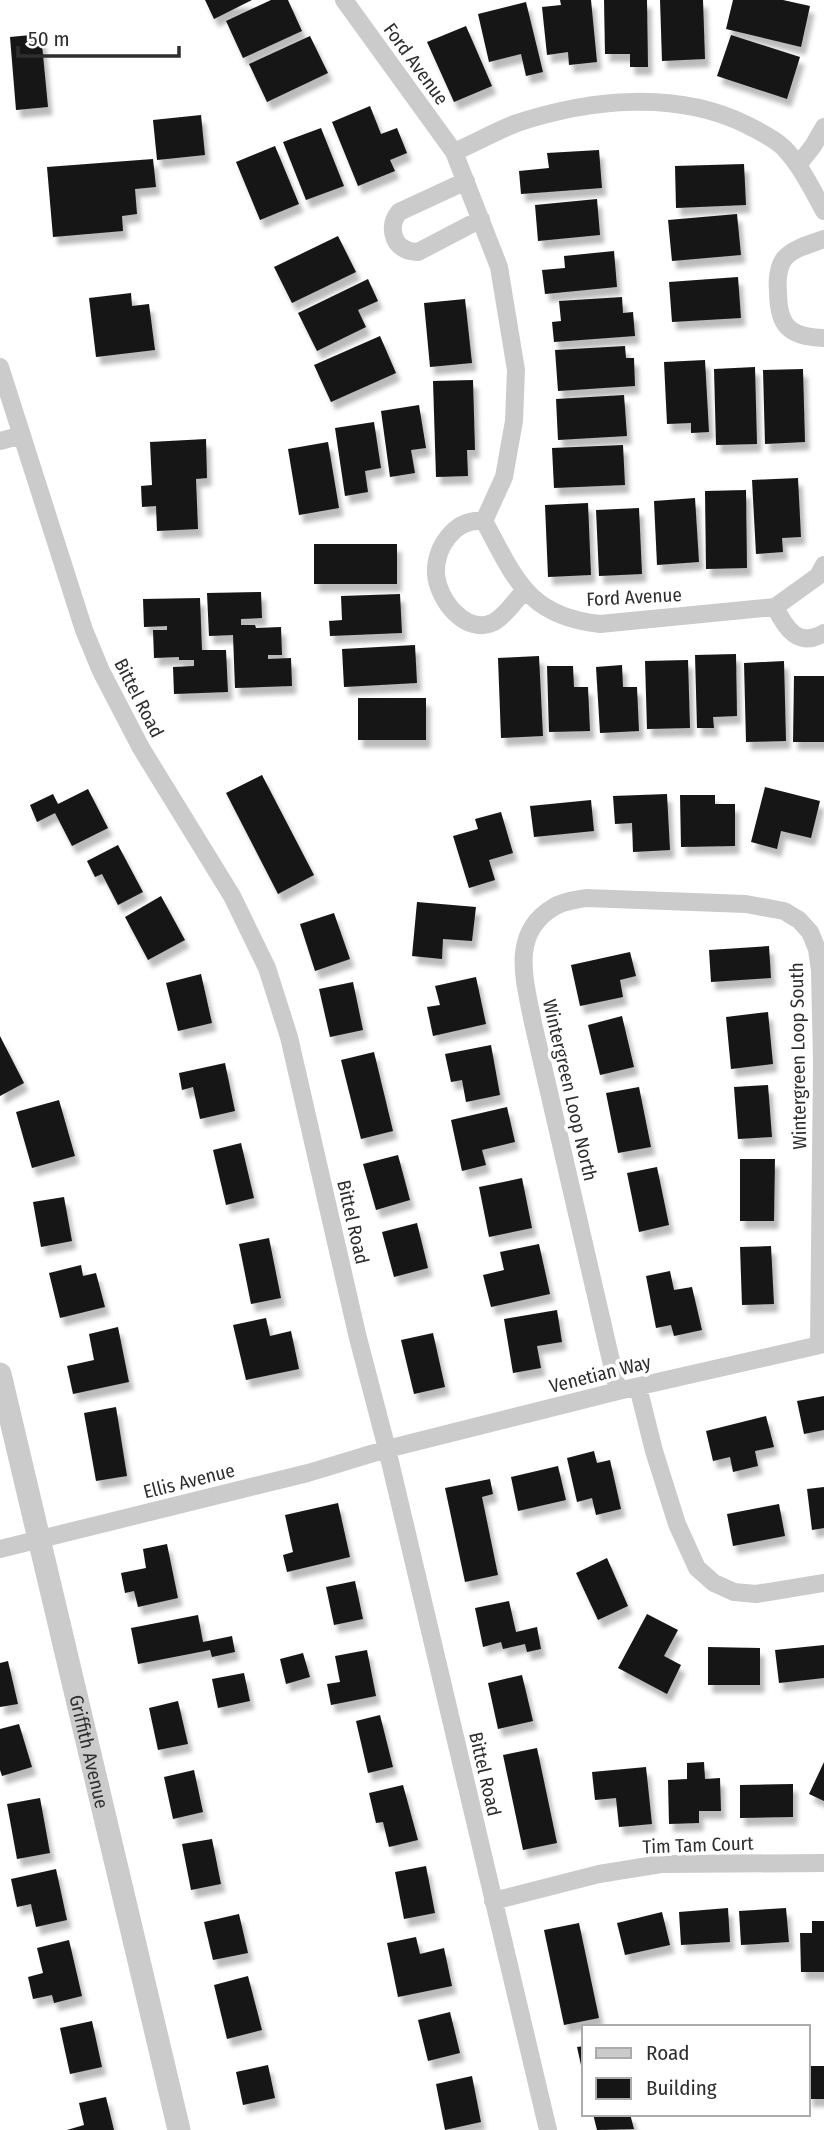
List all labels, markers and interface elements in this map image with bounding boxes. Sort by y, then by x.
scale bar [18,14,178,58]
street label: Ford Avenue [379,19,453,109]
text: 50 m [28,26,70,52]
street label: Ford Avenue [586,583,682,611]
street label: Bittel Road [109,655,169,741]
street label: Wintergreen Loop South [785,962,811,1150]
street label: Wintergreen Loop North [538,997,602,1183]
street label: Bittel Road [332,1178,374,1266]
street label: Venetian Way [547,1350,654,1398]
street label: Ellis Avenue [141,1459,237,1503]
street label: Griffith Avenue [65,1693,114,1811]
street label: Bittel Road [464,1730,506,1818]
street label: Tim Tam Court [642,1832,755,1858]
legend [582,2025,810,2116]
text: Road [646,2040,690,2066]
text: Building [646,2075,717,2101]

